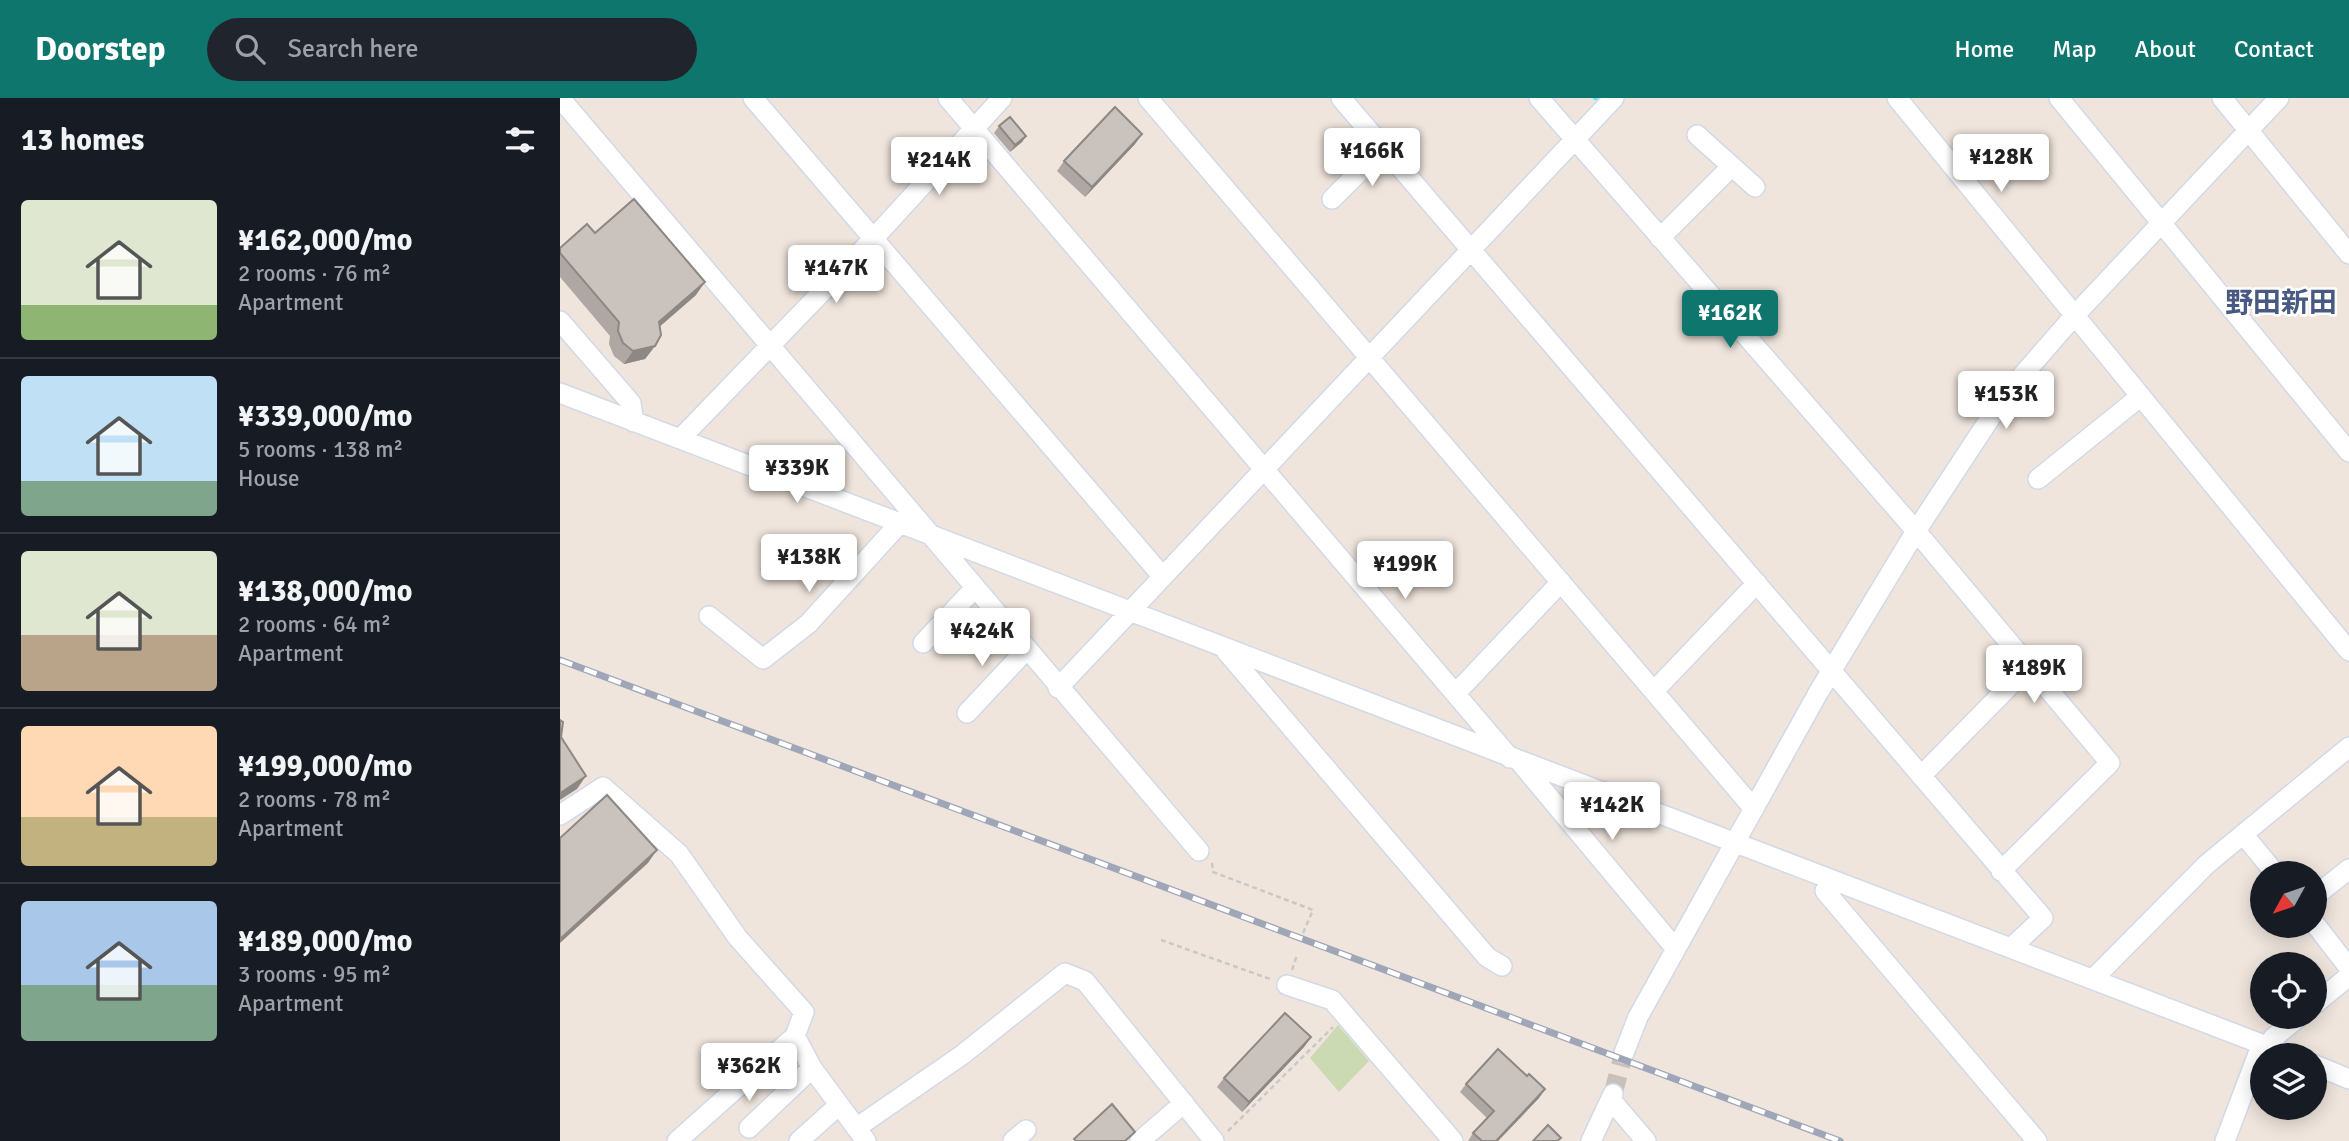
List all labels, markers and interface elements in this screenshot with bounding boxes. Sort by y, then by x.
search box [207,18,697,81]
text: Doorstep [35,29,165,70]
icon: search [231,30,269,68]
text: Search here [287,33,419,65]
text: Home [1954,34,2014,64]
text: Map [2052,34,2097,64]
text: About [2135,34,2196,64]
text: Contact [2234,34,2314,64]
icon: filters [501,121,539,159]
text: 13 homes [21,122,144,159]
pin: ¥166K [1323,129,1421,188]
pin: ¥128K [1952,134,2050,194]
text: ¥166K [1340,136,1404,165]
pin: ¥214K [890,138,988,197]
text: ¥128K [1969,142,2033,171]
text: ¥214K [907,145,971,174]
text: ¥162,000/mo [238,222,412,259]
icon: home [77,228,161,312]
pin: ¥147K [787,246,885,305]
text: ¥147K [804,253,868,282]
text: 2 rooms · 76 m² [238,259,391,288]
district label: 野田新田 [2225,286,2337,320]
text: Apartment [238,288,343,317]
pin: ¥162K [1681,290,1779,350]
text: ¥162K [1698,298,1762,327]
pin: ¥153K [1957,372,2055,431]
text: ¥153K [1974,379,2038,408]
text: ¥339,000/mo [238,398,412,435]
icon: home [77,404,161,488]
text: 5 rooms · 138 m² [238,435,403,464]
pin: ¥339K [748,446,846,505]
text: ¥339K [765,453,829,482]
text: House [238,464,300,493]
pin: ¥138K [760,534,858,594]
text: ¥138K [777,542,841,571]
pin: ¥199K [1356,542,1454,601]
text: ¥199K [1373,549,1437,578]
text: ¥138,000/mo [238,573,412,610]
icon: home [77,579,161,663]
pin: ¥424K [933,608,1031,668]
text: 2 rooms · 64 m² [238,610,391,639]
text: ¥424K [950,616,1014,645]
text: Apartment [238,639,343,668]
pin: ¥189K [1985,646,2083,705]
text: ¥189K [2002,653,2066,682]
text: ¥199,000/mo [238,748,412,785]
icon: home [77,754,161,838]
pin: ¥142K [1563,782,1661,842]
text: 2 rooms · 78 m² [238,785,391,814]
text: ¥142K [1580,790,1644,819]
text: Apartment [238,814,343,843]
north arrow [2250,861,2328,938]
map controls [2250,861,2327,1120]
text: ¥189,000/mo [238,923,412,960]
icon: home [77,929,161,1013]
button: locate [2250,952,2327,1029]
text: 3 rooms · 95 m² [238,960,391,989]
text: Apartment [238,989,343,1018]
button: layers [2250,1043,2327,1120]
pin: ¥362K [700,1044,798,1103]
text: ¥362K [717,1051,781,1080]

